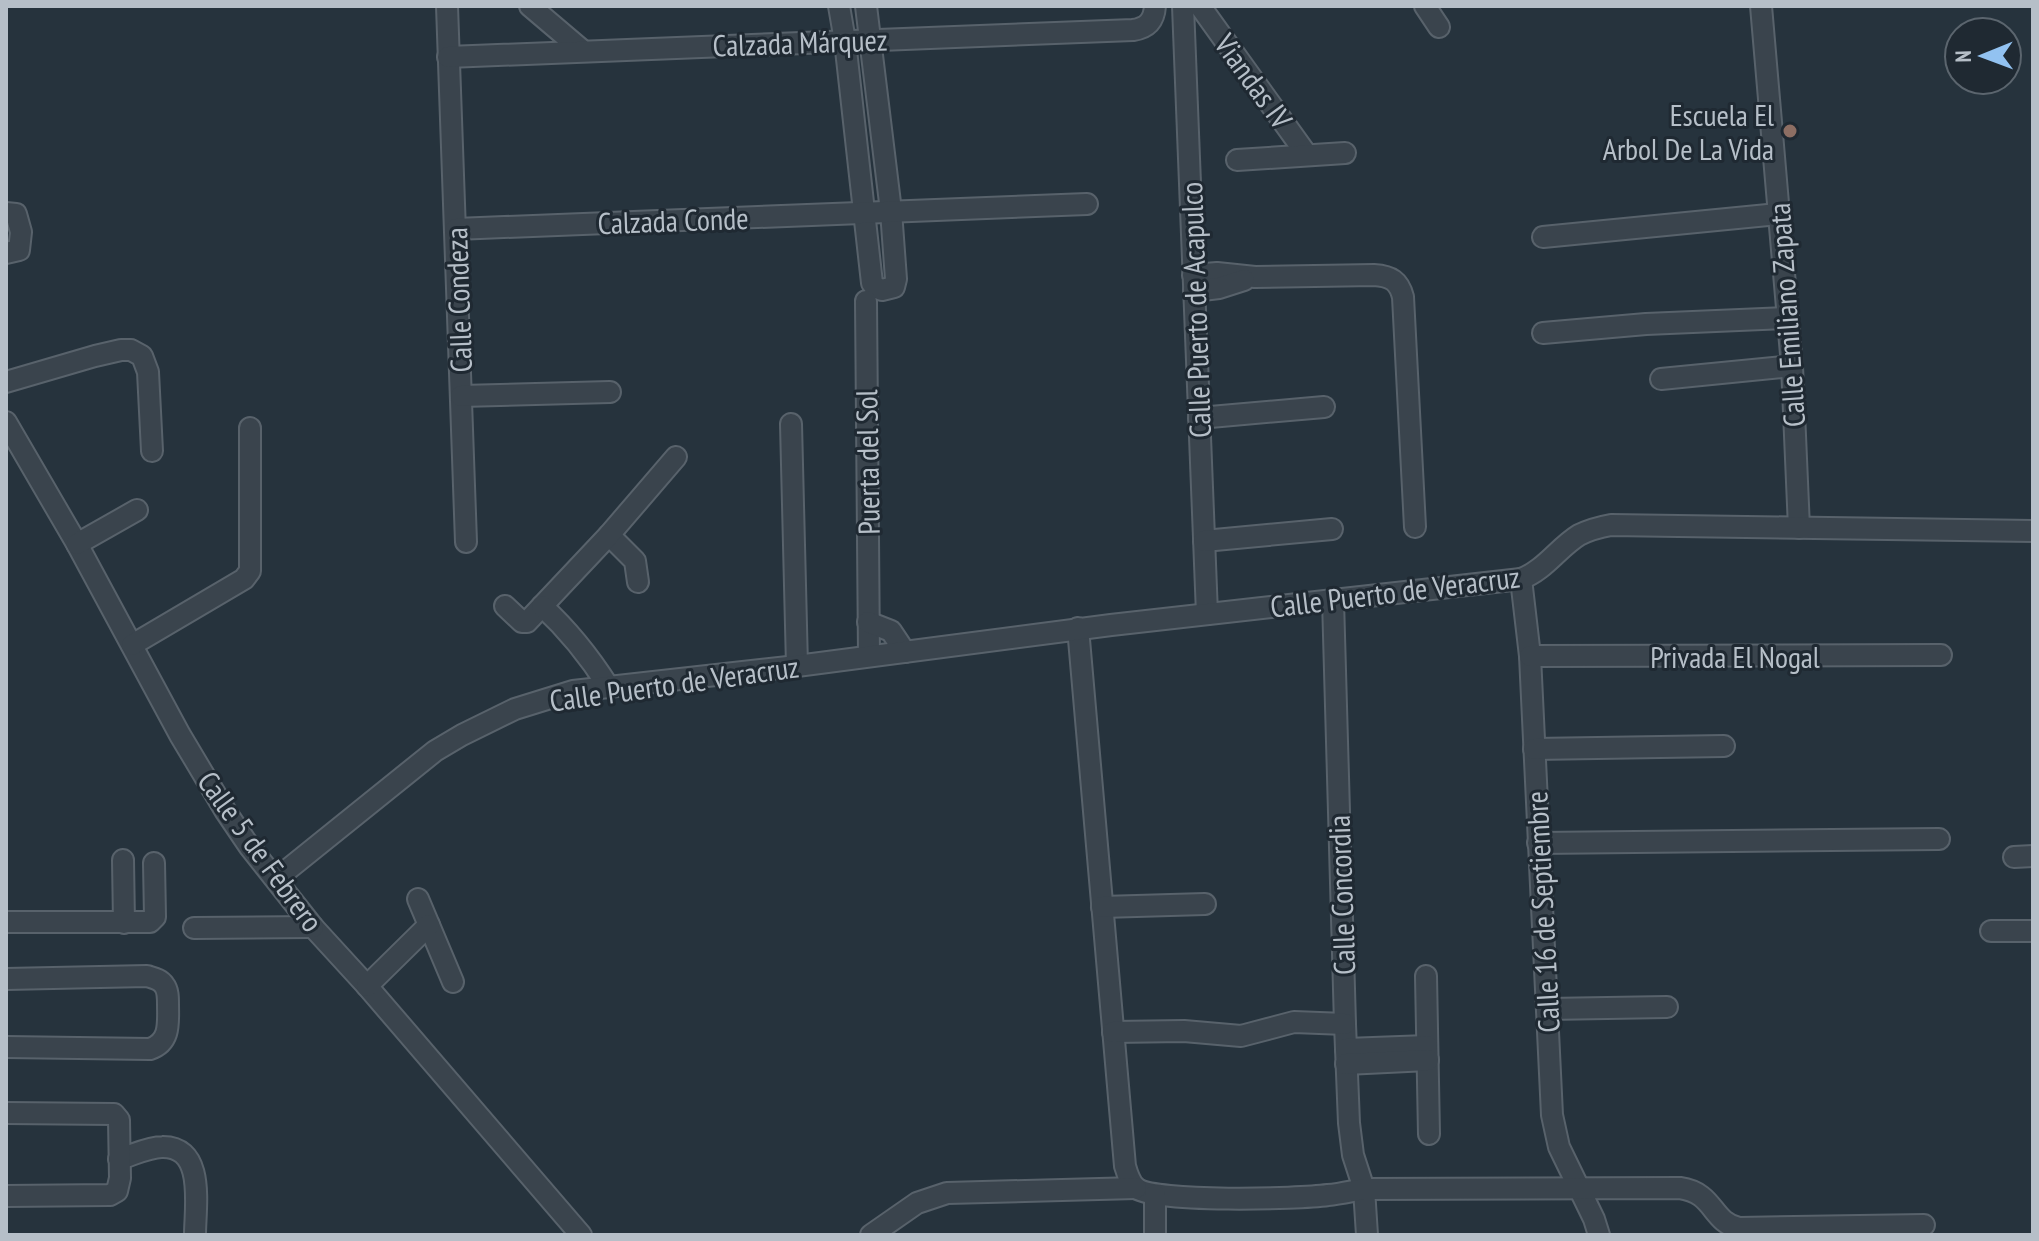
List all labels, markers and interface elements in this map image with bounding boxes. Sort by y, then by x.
north arrow [1943,16,2023,96]
street label: Calzada Márquez [712,19,888,65]
street label: Viandas IV [1206,25,1302,136]
text: N [1949,50,1977,63]
place label: Escuela El Arbol De La Vida [1603,95,1774,168]
marker: Escuela El Arbol De La Vida [1781,122,1799,140]
street label: Calle Puerto de Acapulco [1171,181,1219,439]
street label: Calzada Conde [597,198,749,242]
street label: Calle Emiliano Zapata [1759,202,1813,428]
street label: Calle Condeza [436,227,480,373]
street label: Puerta del Sol [846,389,888,535]
street label: Calle Puerto de Veracruz [1268,556,1522,626]
street label: Privada El Nogal [1650,637,1820,676]
street label: Calle Puerto de Veracruz [547,646,801,720]
street label: Calle 5 de Febrero [190,763,332,939]
street label: Calle 16 de Septiembre [1516,790,1568,1034]
street label: Calle Concordia [1319,814,1363,976]

